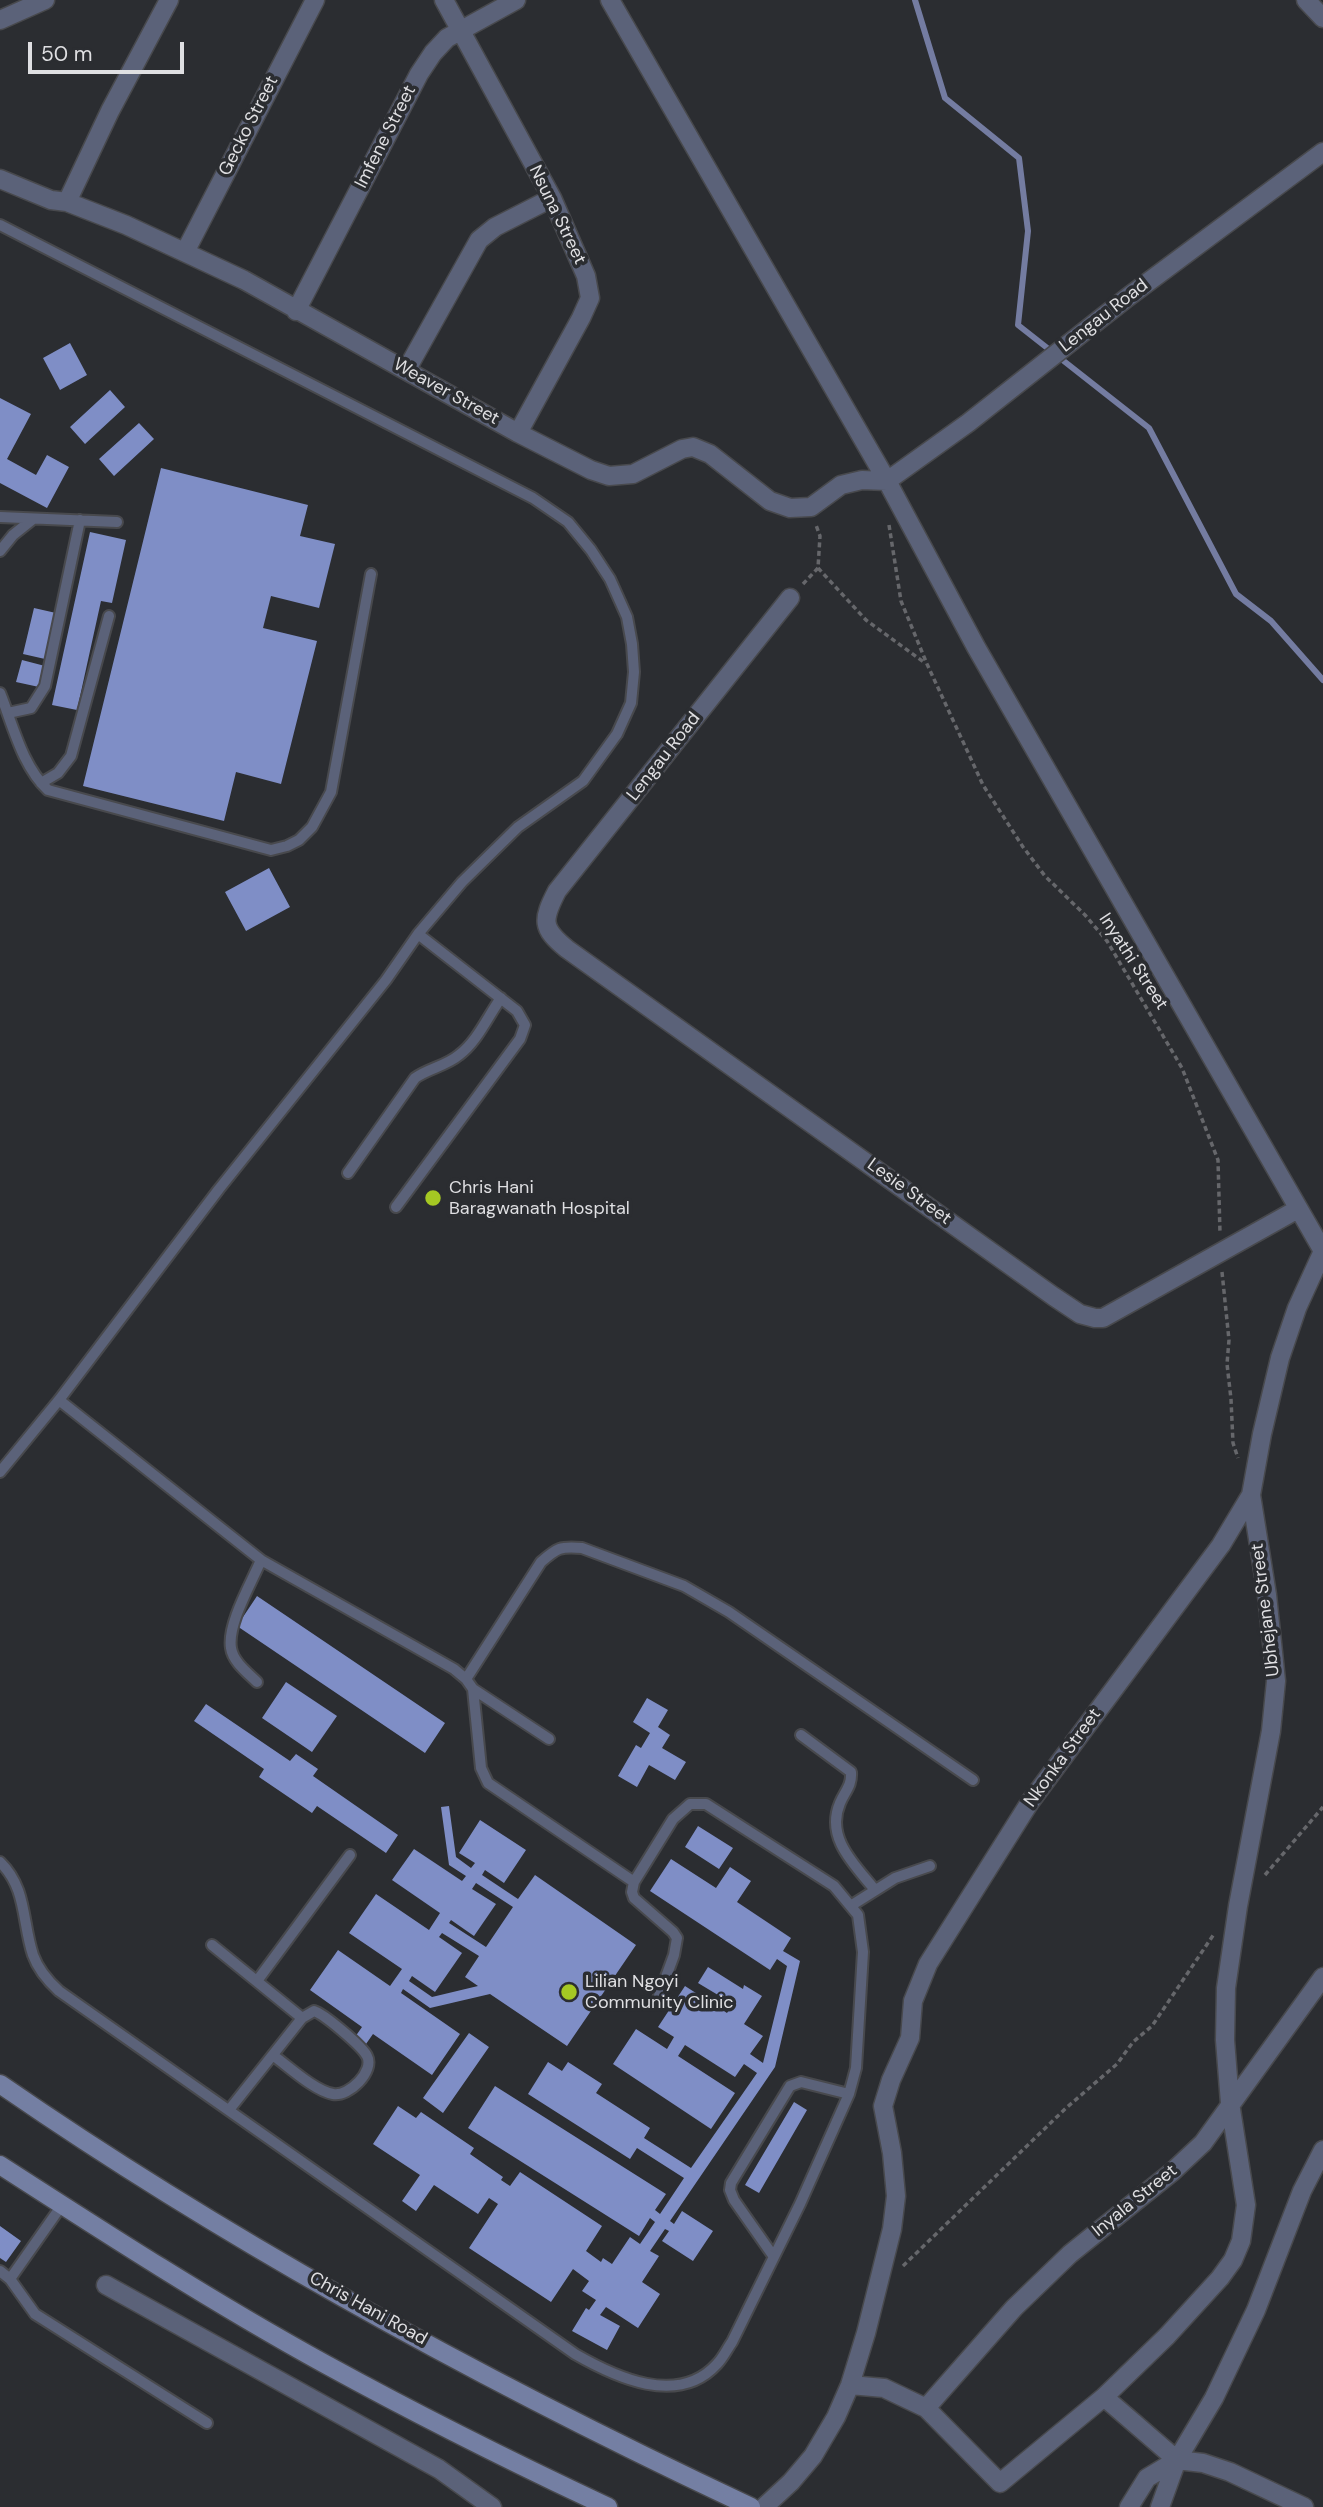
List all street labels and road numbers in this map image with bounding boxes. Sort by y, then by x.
street label: Gecko Street [215,73,283,179]
street label: Imfene Street [351,82,421,192]
street label: Nsuna Street [524,162,590,268]
street label: Lengau Road [1055,275,1153,357]
street label: Weaver Street [389,354,503,430]
street label: Lengau Road [623,708,705,806]
street label: Inyathi Street [1094,910,1172,1014]
street label: Lesie Street [863,1154,955,1230]
street label: Ubhejane Street [1247,1542,1285,1678]
street label: Nkonka Street [1020,1705,1106,1811]
street label: Inyala Street [1088,2160,1182,2242]
street label: Chris Hani Road [305,2268,431,2350]

